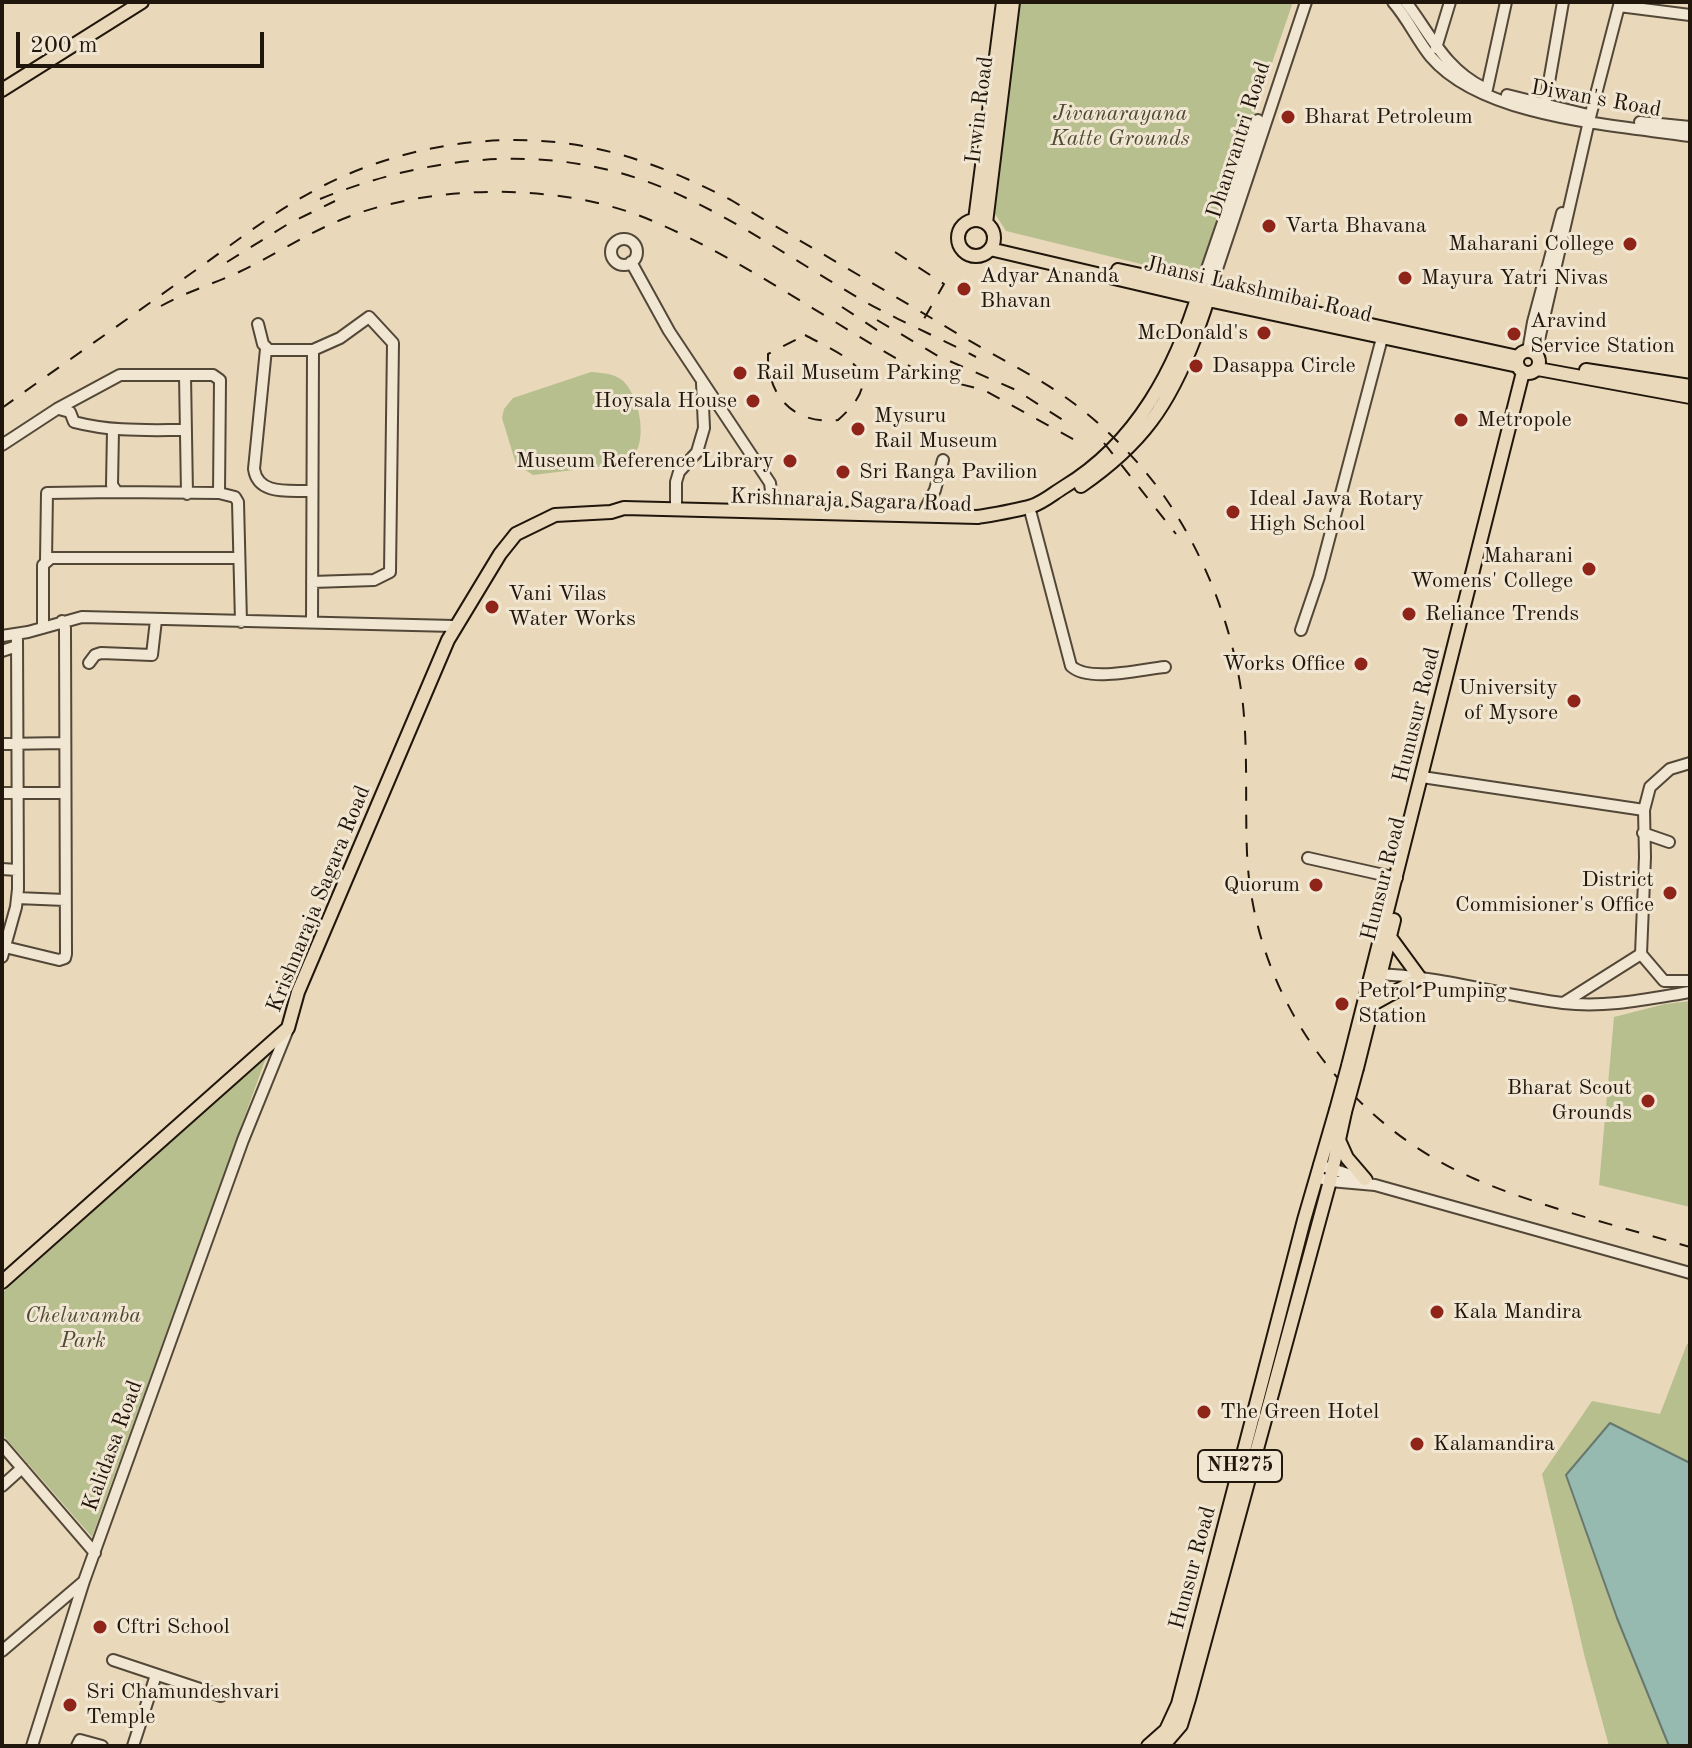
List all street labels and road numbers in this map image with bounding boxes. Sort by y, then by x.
street label: Irwin Road [960,55,1000,165]
street label: Dhanvantri Road [1201,58,1277,222]
street label: Diwan's Road [1529,75,1663,123]
street label: Jhansi Lakshmibai Road [1141,251,1375,329]
street label: Krishnaraja Sagara Road [730,484,972,518]
street label: Hunusur Road [1387,645,1447,785]
street label: Krishnaraja Sagara Road [261,782,377,1016]
street label: Hunsur Road [1356,814,1412,944]
street label: Kalidasa Road [77,1377,149,1515]
road number: NH275 [1198,1450,1282,1482]
street label: Hunsur Road [1164,1504,1222,1632]

